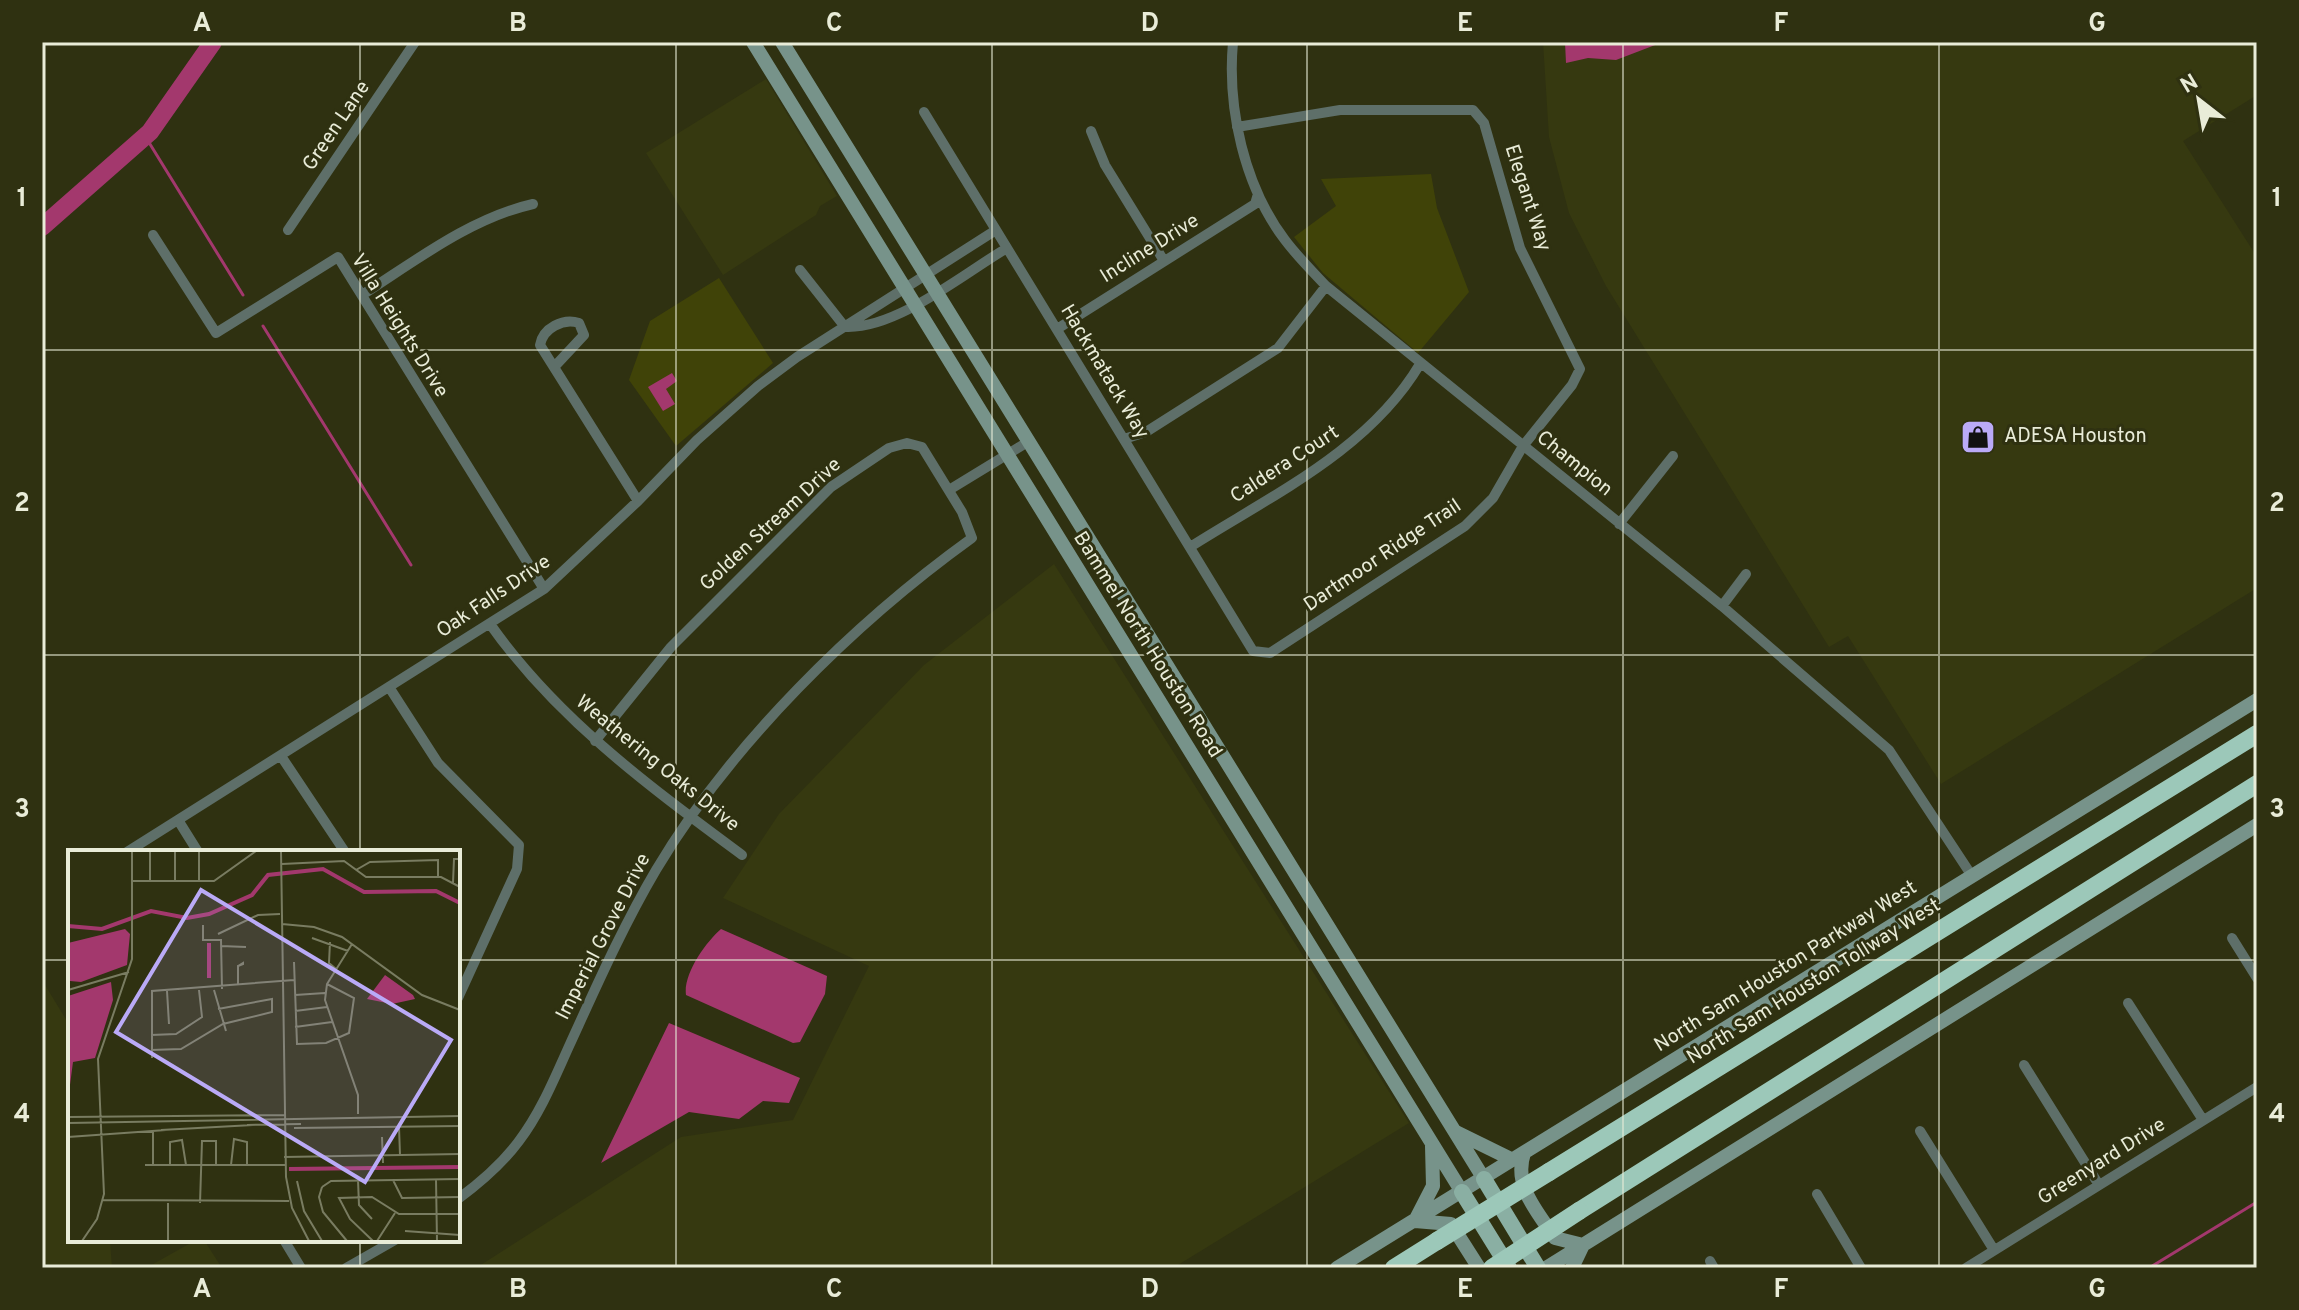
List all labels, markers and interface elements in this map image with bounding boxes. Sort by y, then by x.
text: A [193,8,211,41]
text: B [509,8,527,41]
text: C [826,8,842,41]
text: D [1141,8,1159,41]
text: E [1457,8,1473,41]
text: F [1774,8,1789,41]
text: G [2088,8,2106,41]
north arrow [2159,60,2239,140]
text: N [2176,69,2204,101]
street label: Green Lane [297,76,377,176]
street label: Elegant Way [1498,141,1556,255]
text: 1 [17,183,27,216]
text: 1 [2272,183,2282,216]
street label: Incline Drive [1096,208,1204,290]
street label: Villa Heights Drive [344,249,454,403]
street label: Hackmatack Way [1054,300,1154,444]
shop icon: ADESA Houston [1959,418,1997,456]
street label: Caldera Court [1226,420,1344,510]
place label: ADESA Houston [2004,424,2147,450]
street label: Champion [1530,425,1618,503]
street label: Golden Stream Drive [695,453,847,597]
text: 2 [14,488,30,521]
text: 2 [2269,488,2285,521]
street label: Dartmoor Ridge Trail [1299,494,1467,618]
street label: Bammel North Houston Road [1067,527,1227,763]
street label: Oak Falls Drive [432,549,556,645]
street label: Weathering Oaks Drive [570,690,744,838]
text: 3 [14,794,30,827]
text: 3 [2269,794,2285,827]
street label: Imperial Grove Drive [551,849,657,1025]
inset map [68,850,460,1242]
street label: North Sam Houston Parkway West [1650,875,1922,1059]
street label: North Sam Houston Tollway West [1682,893,1946,1071]
text: 4 [14,1099,30,1132]
text: 4 [2269,1099,2285,1132]
street label: Greenyard Drive [2033,1112,2171,1212]
text: A [193,1274,211,1307]
text: B [509,1274,527,1307]
text: C [826,1274,842,1307]
text: D [1141,1274,1159,1307]
text: E [1457,1274,1473,1307]
text: F [1774,1274,1789,1307]
text: G [2088,1274,2106,1307]

